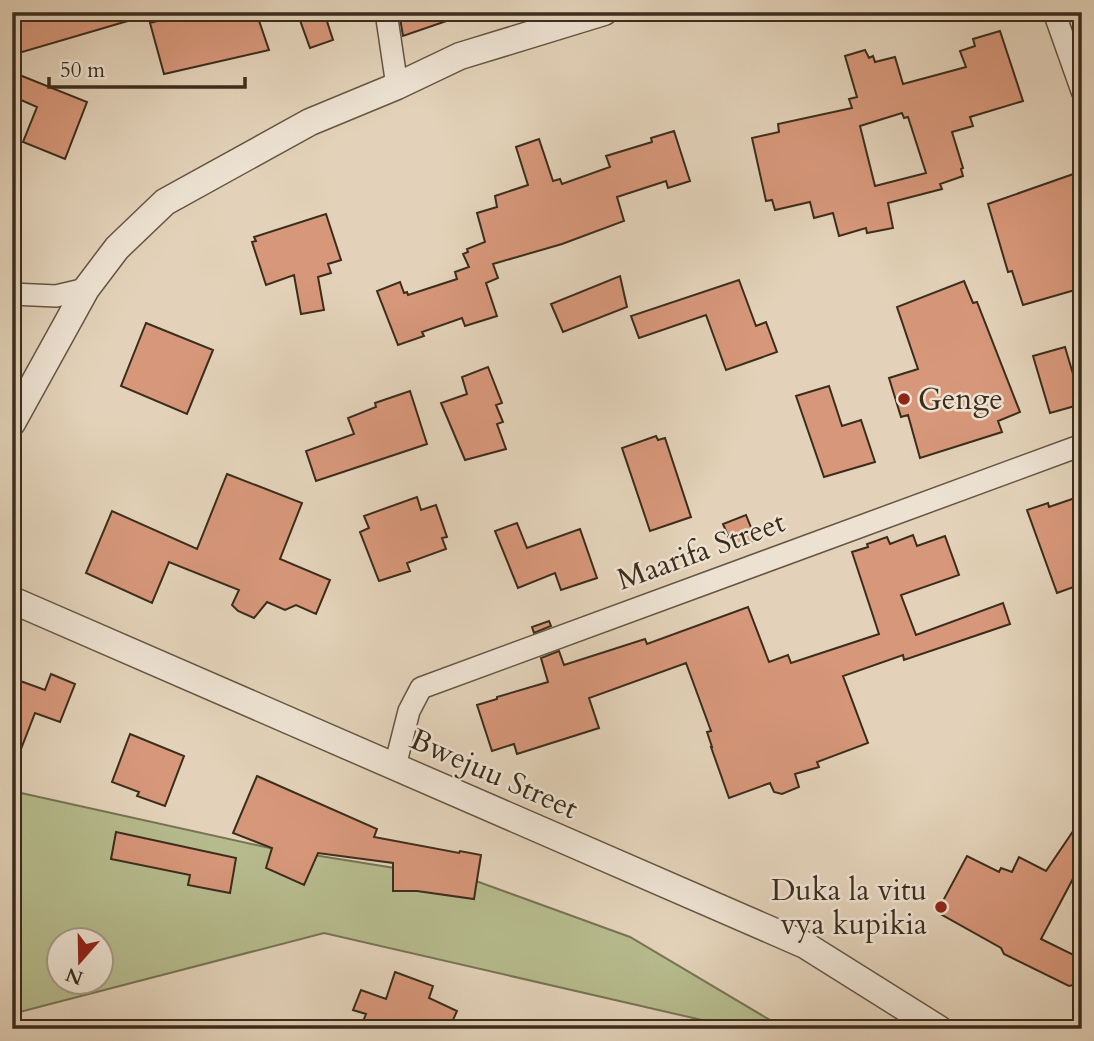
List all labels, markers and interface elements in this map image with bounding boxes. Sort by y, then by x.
scale bar [49,46,245,90]
text: 50 m [60,56,105,85]
place label: Genge [918,379,1003,420]
marker: Genge [896,391,912,407]
street label: Maarifa Street [611,501,791,600]
street label: Bwejuu Street [404,719,585,829]
place label: Duka la vitu vya kupikia [771,870,927,945]
marker: Duka la vitu vya kupikia [933,899,949,915]
north arrow [46,926,116,996]
text: N [62,961,87,991]

